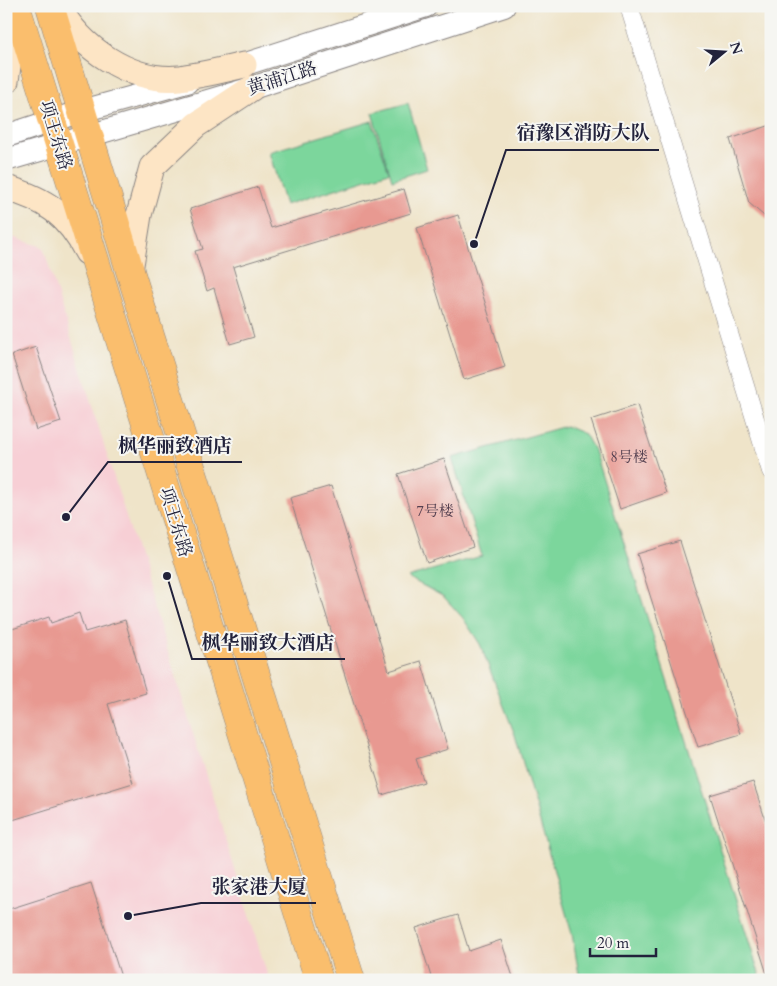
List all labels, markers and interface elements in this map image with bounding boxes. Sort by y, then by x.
north arrow [700,28,750,78]
text: N [725,39,747,57]
street label: 黄浦江路 [244,55,320,101]
street label: 项王东路 [33,97,78,173]
callout: 宿豫区消防大队 [506,116,659,150]
text: 宿豫区消防大队 [516,120,650,146]
callout: 枫华丽致酒店 [108,428,242,462]
text: 枫华丽致酒店 [118,433,232,459]
house number: 8号楼 [610,447,648,467]
street label: 项王东路 [153,484,198,560]
house number: 7号楼 [416,501,454,521]
callout: 枫华丽致大酒店 [192,625,345,659]
text: 枫华丽致大酒店 [201,630,335,656]
callout: 张家港大厦 [201,869,316,903]
text: 张家港大厦 [211,874,307,900]
scale bar [590,926,656,958]
text: 20 m [597,933,629,953]

